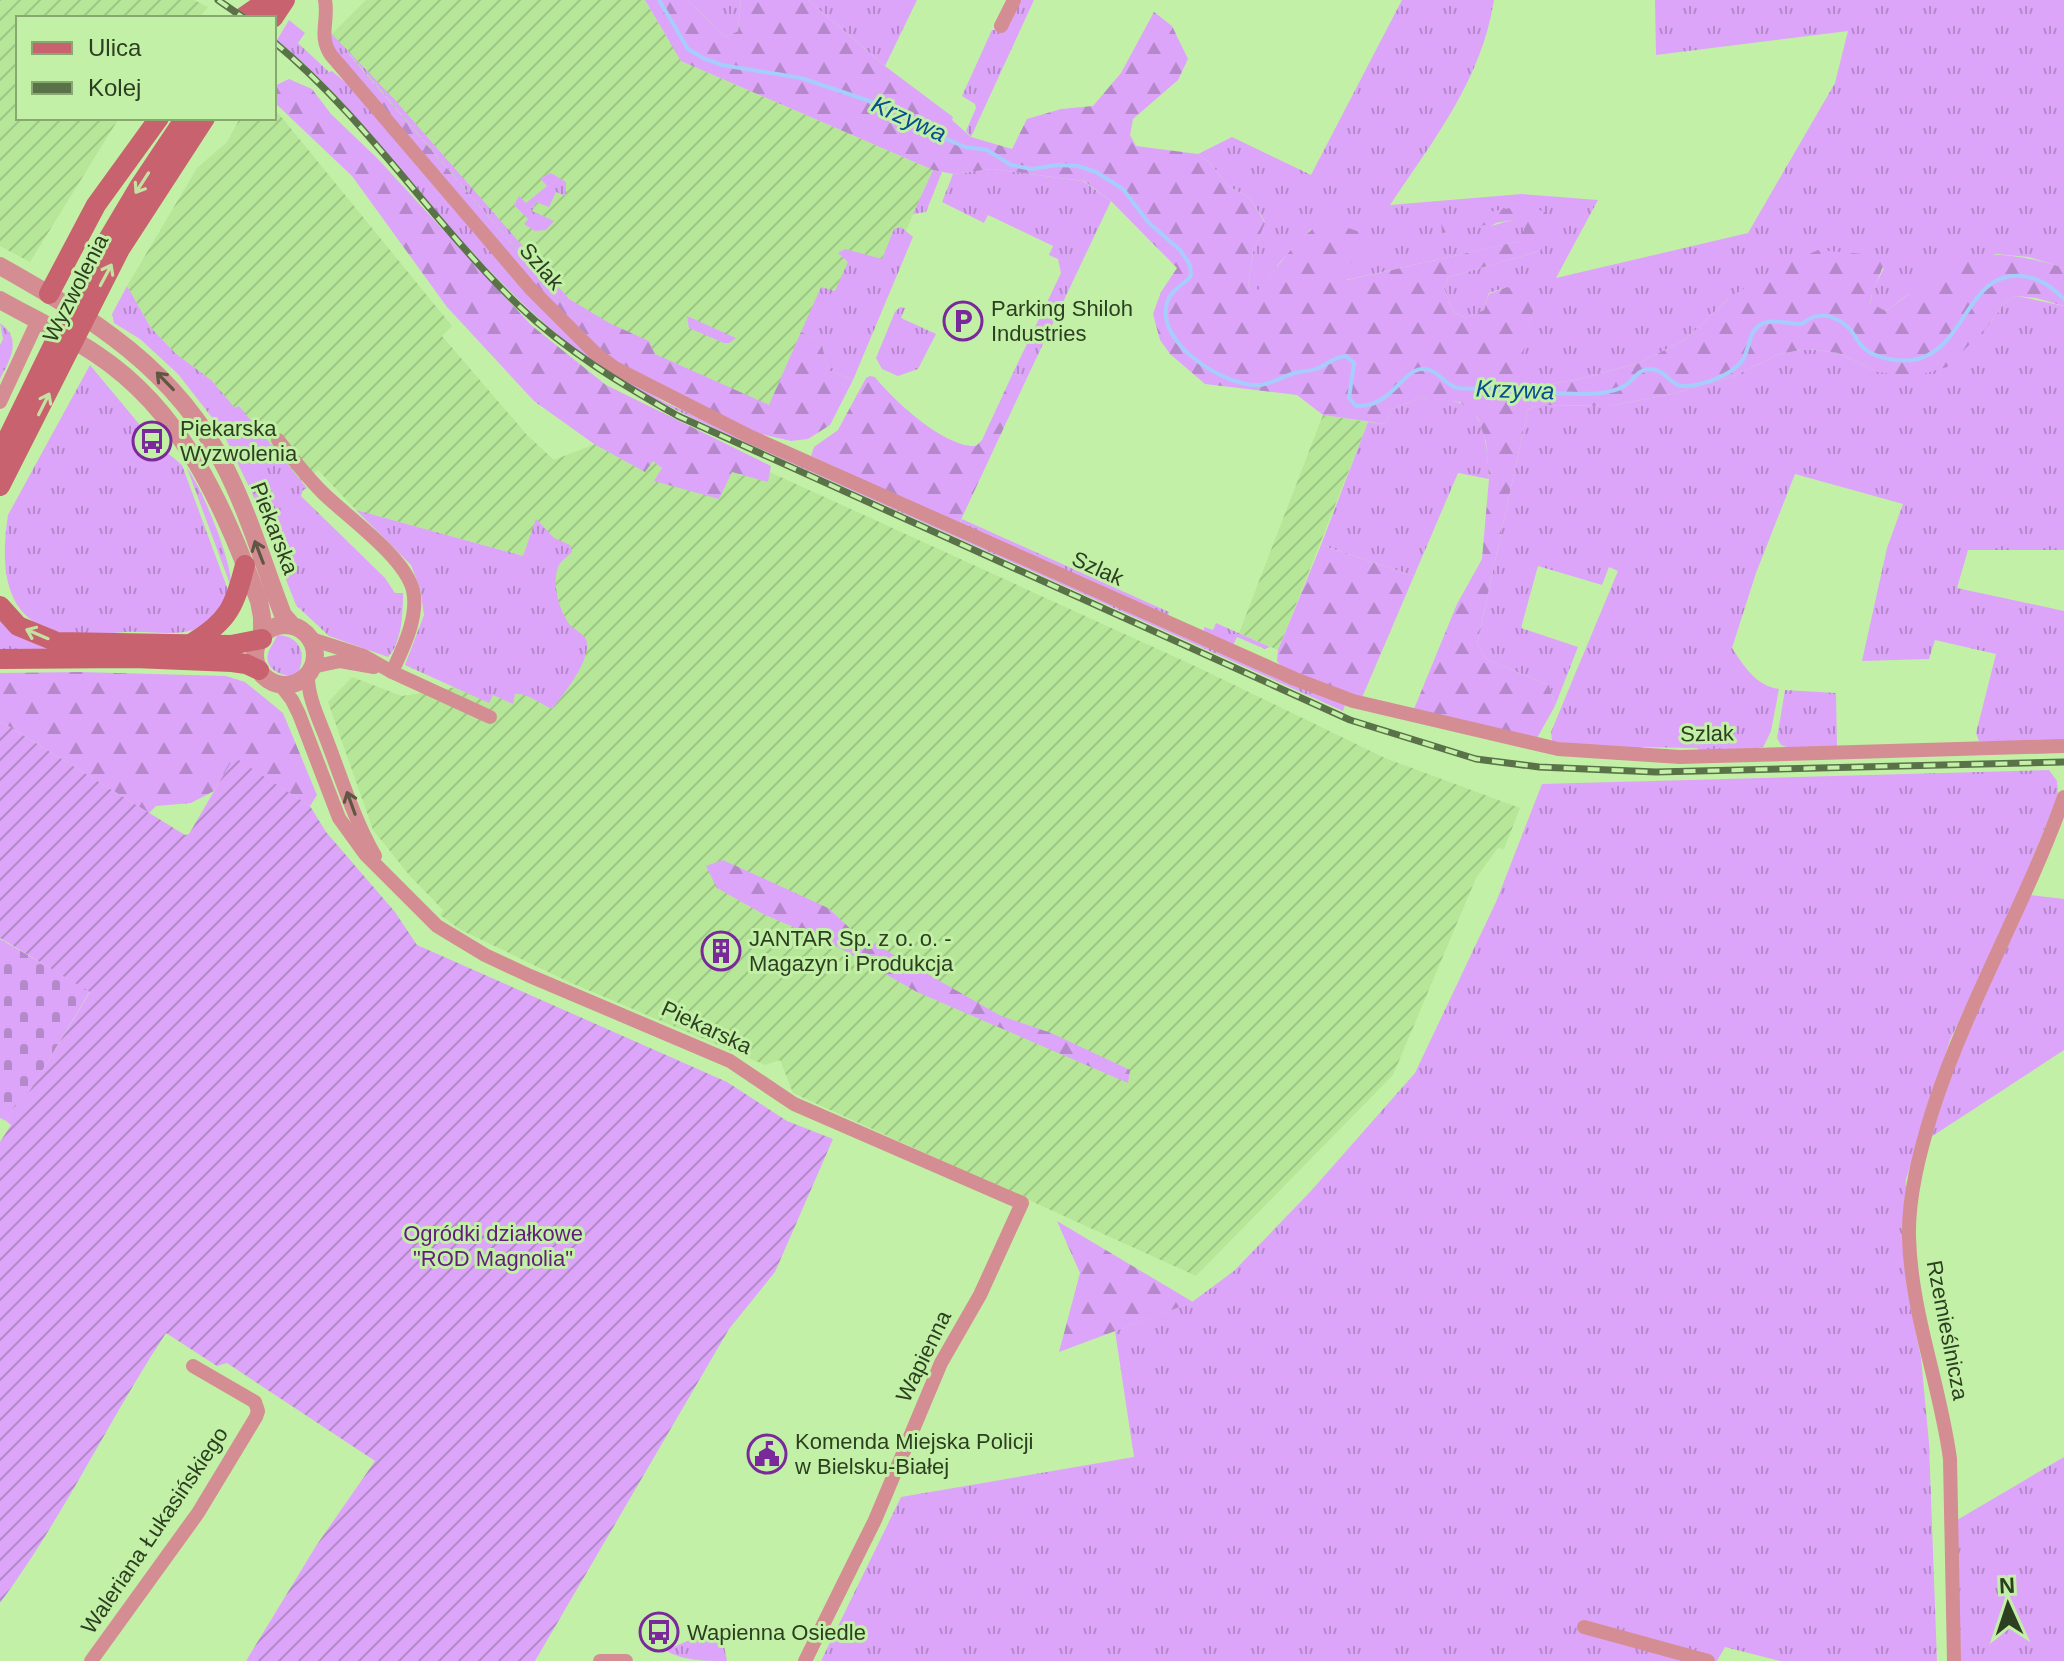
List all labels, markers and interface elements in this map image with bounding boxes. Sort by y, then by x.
legend [16,16,276,120]
text: Ulica [88,34,142,61]
text: Kolej [88,74,141,101]
water label: Krzywa [868,90,951,147]
one-way arrow [133,171,149,194]
street label: Wyzwolenia [38,230,114,346]
street label: Szlak [515,238,569,296]
one-way arrow [99,264,115,288]
place label: Parking Shiloh Industries [991,296,1133,346]
parking icon: Parking Shiloh Industries [942,300,984,342]
one-way arrow [155,371,174,391]
water label: Krzywa [1475,375,1555,404]
one-way arrow [36,392,52,416]
place label: Piekarska Wyzwolenia [180,416,298,466]
bus stop icon: Piekarska Wyzwolenia [131,420,173,462]
street label: Piekarska [246,479,304,578]
one-way arrow [251,540,265,565]
street label: Szlak [1068,546,1128,591]
one-way arrow [25,626,50,641]
street label: Szlak [1680,721,1735,746]
one-way arrow [342,791,357,816]
place label: JANTAR Sp. z o. o. - Magazyn i Produkcja [749,926,954,976]
building icon: JANTAR Sp. z o. o. - Magazyn i Produkcja [700,930,742,972]
street label: Piekarska [658,996,757,1060]
park label: Ogródki działkowe "ROD Magnolia" [403,1221,583,1271]
street label: Rzemieślnicza [1922,1258,1973,1403]
street label: Wapienna [891,1306,957,1406]
street label: Waleriana Łukasińskiego [76,1422,233,1638]
place label: Komenda Miejska Policji w Bielsku-Białej [794,1429,1033,1479]
public building icon: Komenda Miejska Policji w Bielsku-Białej [746,1433,788,1475]
north arrow [1968,1565,2048,1645]
text: N [1998,1573,2016,1598]
bus stop icon: Wapienna Osiedle [638,1611,680,1653]
place label: Wapienna Osiedle [687,1620,866,1645]

